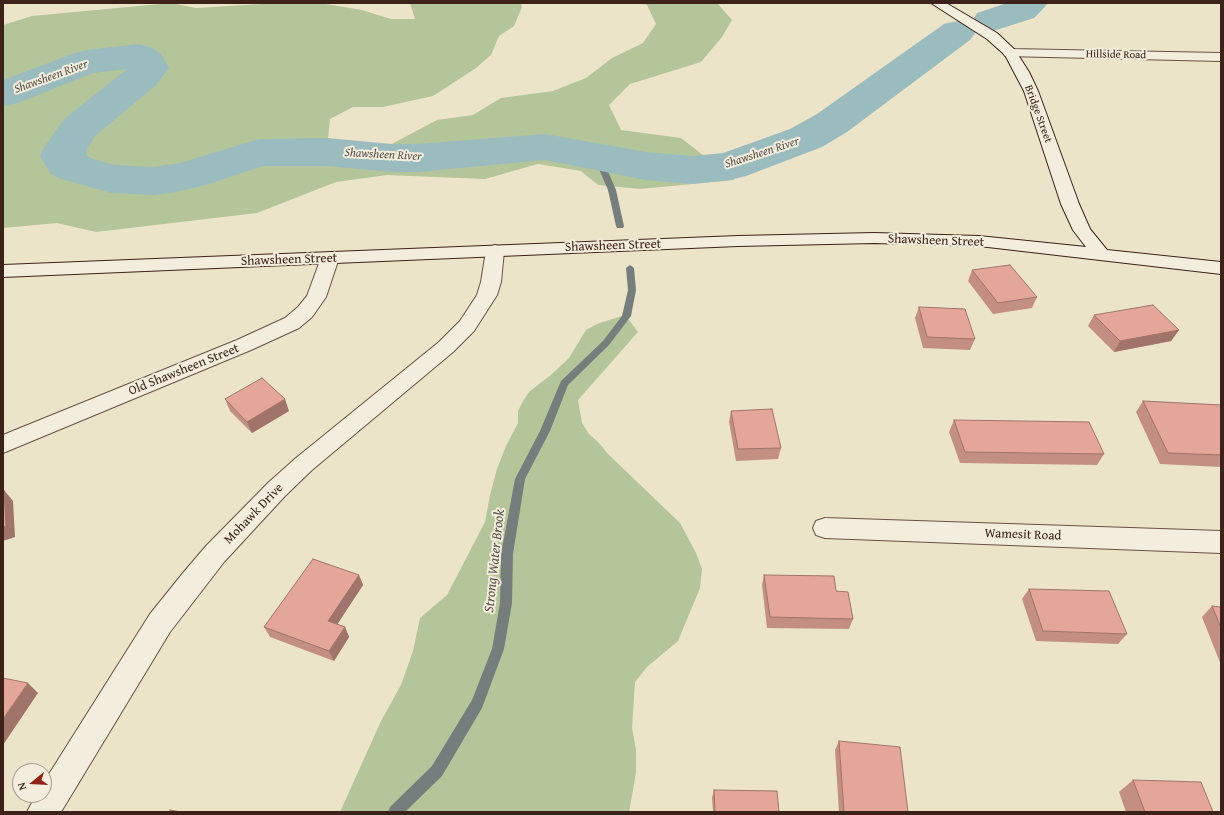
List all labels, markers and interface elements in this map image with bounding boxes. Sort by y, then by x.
street label: Hillside Road [1086,48,1146,62]
water label: Shawsheen River [12,57,90,97]
street label: Bridge Street [1021,83,1055,145]
water label: Shawsheen River [723,134,801,172]
water label: Shawsheen River [344,146,422,164]
street label: Shawsheen Street [887,232,985,250]
street label: Shawsheen Street [564,237,662,255]
street label: Shawsheen Street [240,251,338,269]
street label: Old Shawsheen Street [126,341,242,399]
street label: Mohawk Drive [221,480,287,548]
water label: Strong Water Brook [481,509,509,613]
street label: Wamesit Road [984,526,1062,544]
north arrow [12,763,52,803]
text: N [13,780,30,792]

